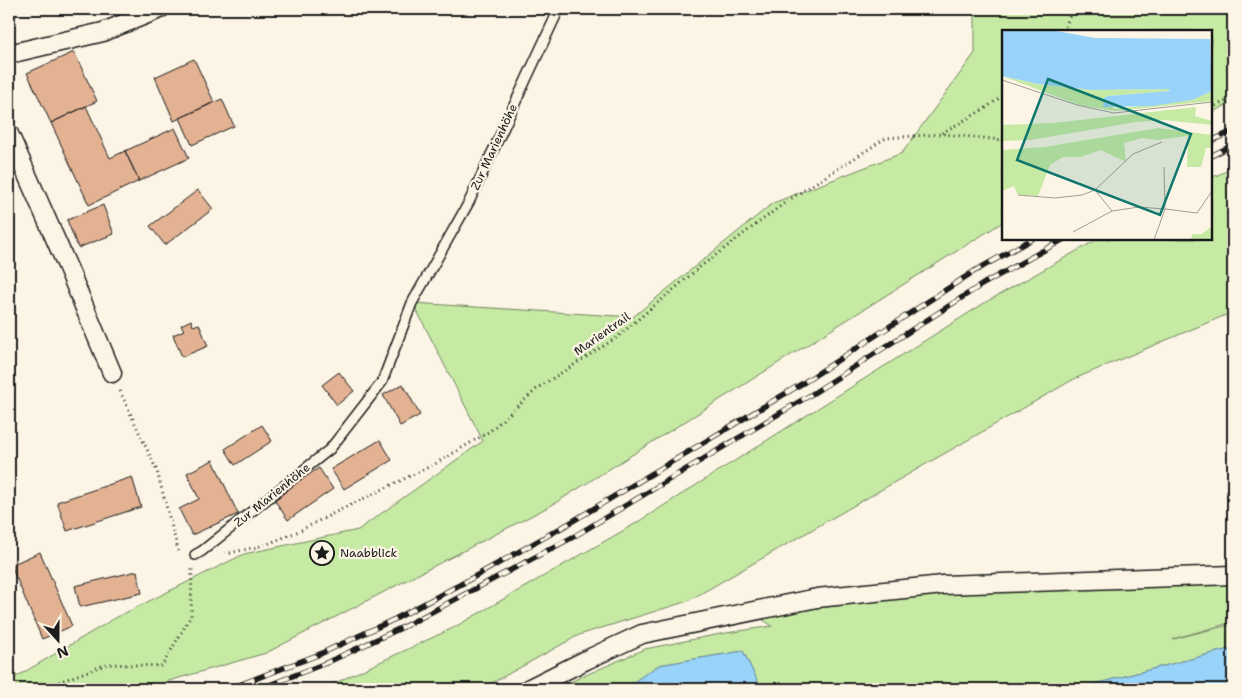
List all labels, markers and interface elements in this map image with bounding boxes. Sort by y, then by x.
inset map [1002,30,1212,240]
street label: Zur Marienhöhe [467,101,521,193]
street label: Marientrail [571,308,634,359]
street label: Zur Marienhöhe [231,459,313,531]
place icon: Naabblick [309,540,335,566]
place label: Naabblick [340,545,398,561]
north arrow [32,616,82,666]
text: N [54,642,71,663]

